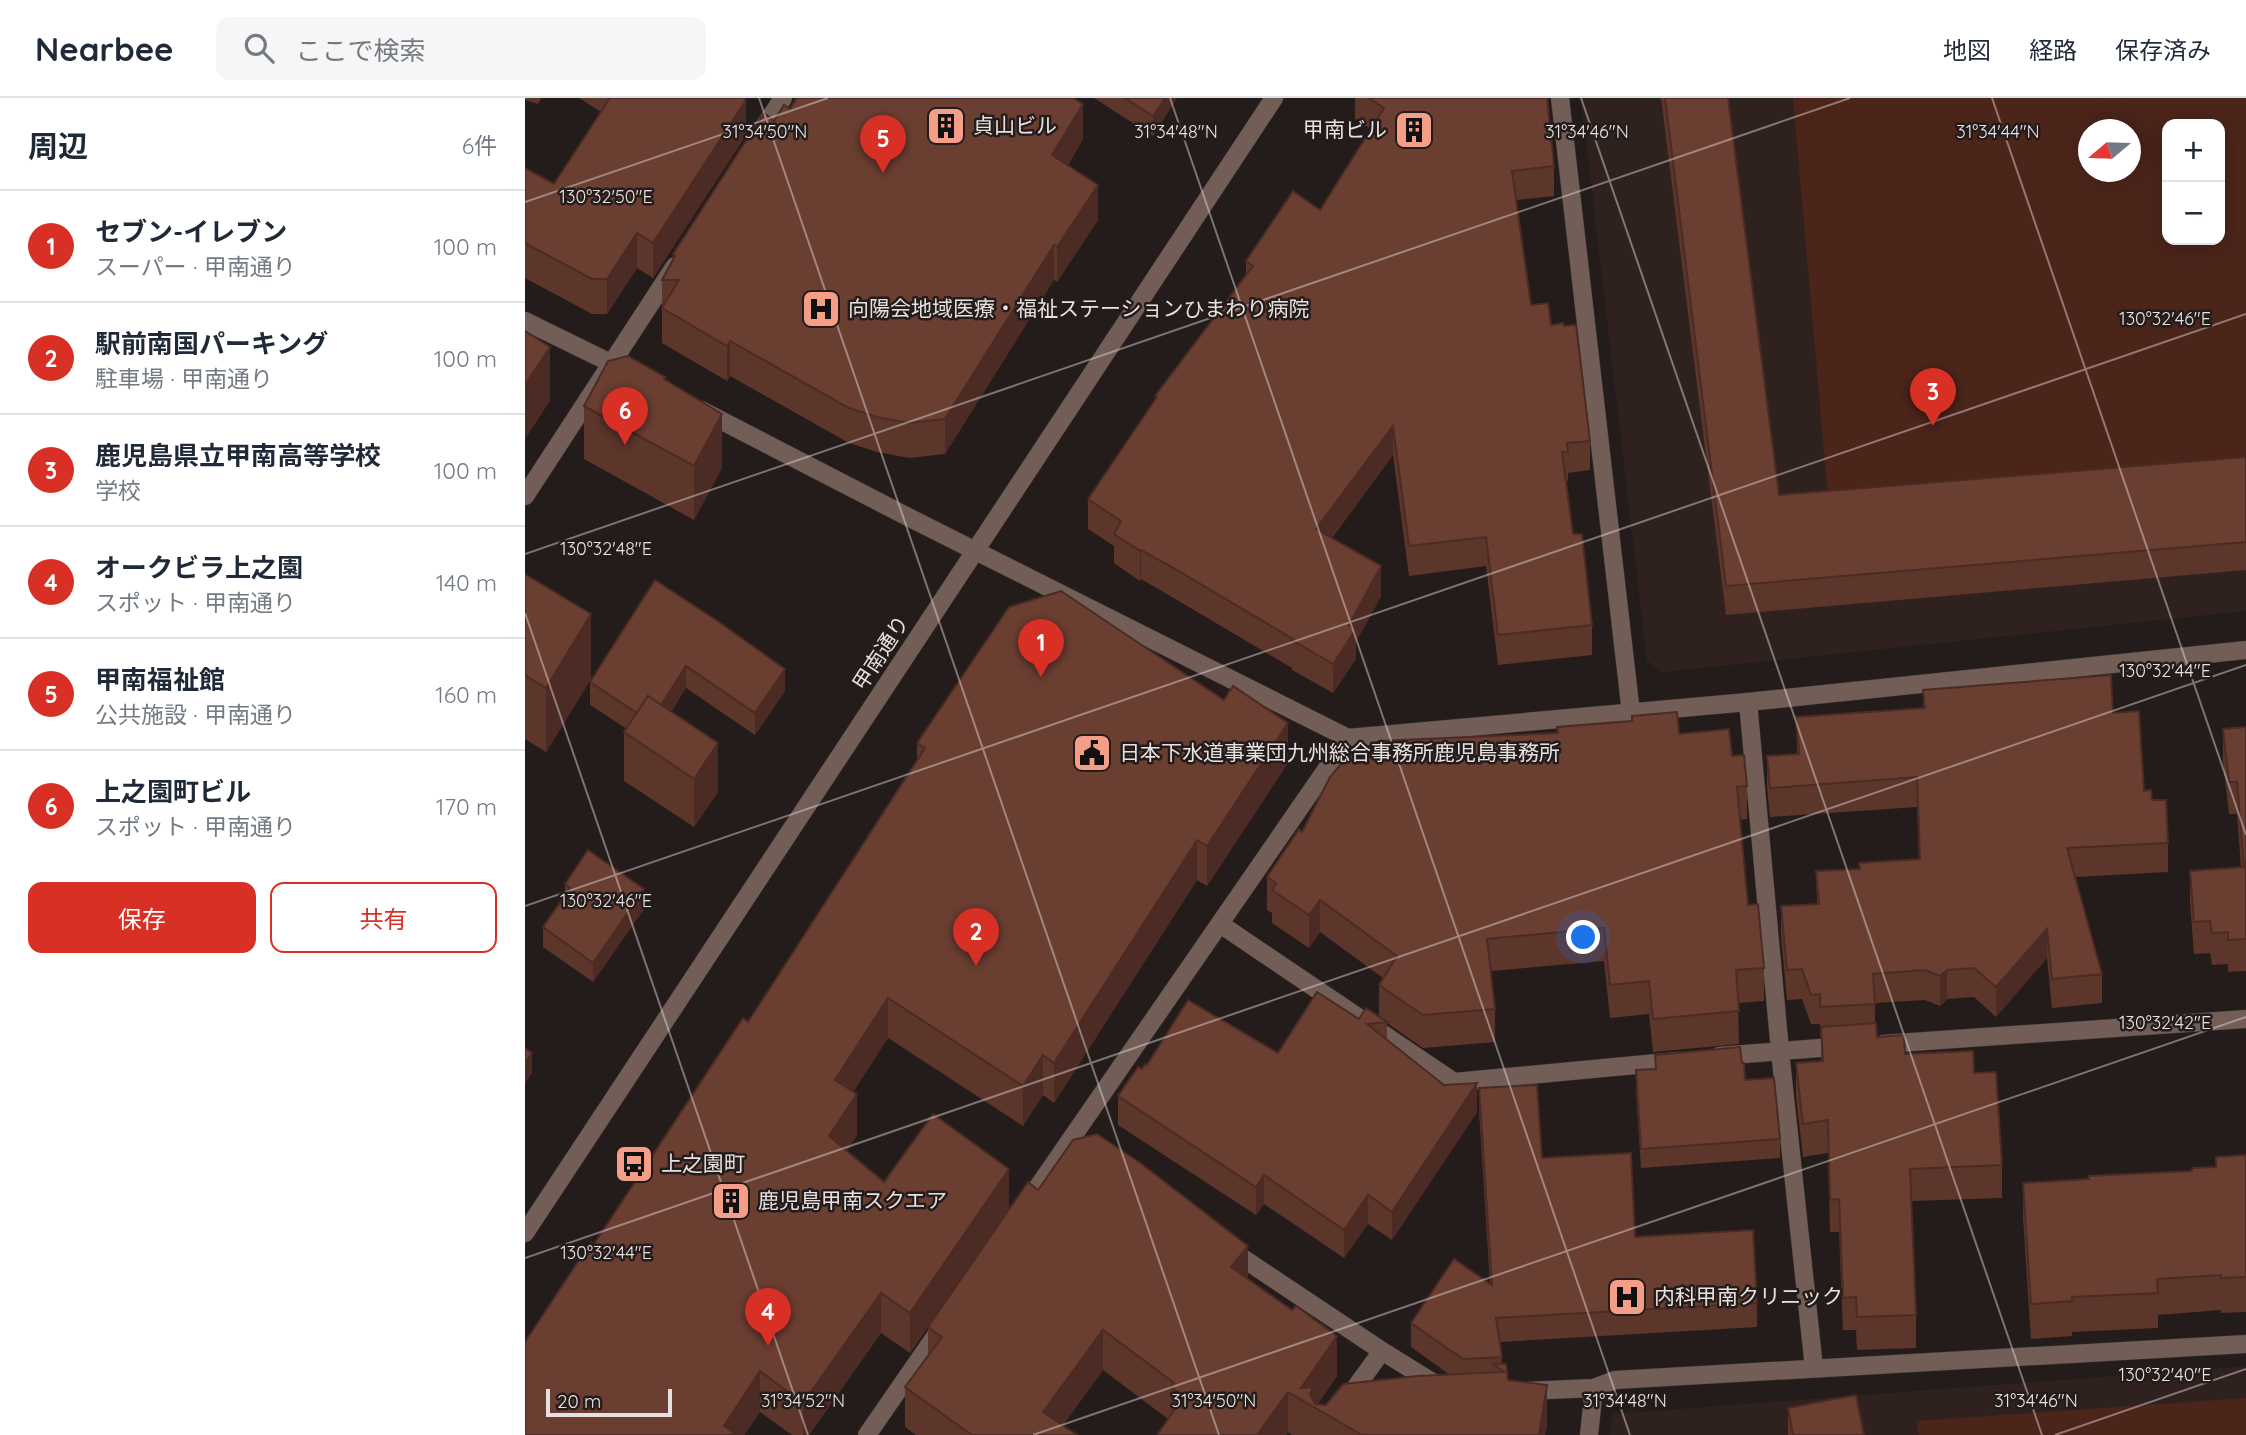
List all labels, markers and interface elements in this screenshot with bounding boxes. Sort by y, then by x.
search box [216,17,706,80]
text: Nearbee [35,28,174,69]
icon: search [240,29,278,67]
text: ここで検索 [296,34,426,67]
text: 地図 [1943,35,1991,65]
text: 経路 [2029,35,2077,65]
text: 保存済み [2115,35,2211,65]
building icon: 貞山ビル [925,105,967,147]
building icon: 甲南ビル [1393,109,1435,151]
place label: 貞山ビル [973,112,1057,138]
pin: 5 [860,115,906,173]
place label: 甲南ビル [1303,116,1387,142]
north arrow [2078,119,2141,182]
map controls [2162,119,2225,245]
button: + [2162,119,2225,182]
text: 31°34'50"N [723,120,807,143]
text: 31°34'48"N [1134,120,1218,143]
text: 31°34'46"N [1545,120,1629,143]
text: 31°34'44"N [1956,120,2040,143]
text: 周辺 [28,127,88,165]
text: 6件 [462,131,497,160]
button: − [2162,182,2225,245]
text: 130°32'50"E [559,185,653,208]
text: セブン-イレブン [95,215,287,248]
text: 1 [47,232,55,261]
text: 100 m [434,232,497,261]
text: スーパー · 甲南通り [95,252,296,281]
hospital icon: 向陽会地域医療・福祉ステーションひまわり病院 [800,288,842,330]
place label: 向陽会地域医療・福祉ステーションひまわり病院 [848,295,1310,321]
text: 130°32'46"E [2119,307,2211,330]
text: 駅前南国パーキング [95,327,328,360]
text: 2 [44,344,58,373]
text: 100 m [434,344,497,373]
text: 駐車場 · 甲南通り [95,364,273,393]
pin: 3 [1910,368,1956,426]
pin: 6 [602,387,648,445]
text: 鹿児島県立甲南高等学校 [95,439,381,472]
text: 3 [45,456,57,485]
text: 100 m [434,456,497,485]
text: 学校 [95,476,141,505]
text: 130°32'48"E [560,537,652,560]
text: オークビラ上之園 [95,551,303,584]
text: 4 [44,568,58,597]
text: 140 m [436,568,497,597]
text: スポット · 甲南通り [95,588,296,617]
street label: 甲南通り [846,610,914,695]
pin: 1 [1018,619,1064,677]
text: 130°32'44"E [2119,659,2211,682]
text: 甲南福祉館 [95,663,225,696]
text: 5 [44,680,58,709]
text: 160 m [435,680,497,709]
text: 公共施設 · 甲南通り [95,700,296,729]
public building icon: 日本下水道事業団九州総合事務所鹿児島事務所 [1071,732,1113,774]
place label: 日本下水道事業団九州総合事務所鹿児島事務所 [1119,739,1560,765]
text: 上之園町ビル [95,775,251,808]
text: 6 [45,792,57,821]
text: 170 m [436,792,497,821]
text: スポット · 甲南通り [95,812,296,841]
button: 保存 [28,882,256,953]
button: 共有 [270,882,497,953]
text: 130°32'46"E [560,889,652,912]
pin: 2 [953,908,999,966]
your location [1566,920,1600,954]
text: 130°32'42"E [2119,1011,2211,1034]
bus stop icon: 上之園町 [613,1143,655,1185]
place label: 上之園町 [661,1150,745,1176]
building icon: 鹿児島甲南スクエア [710,1180,752,1222]
place label: 鹿児島甲南スクエア [758,1187,947,1213]
text: 130°32'44"E [560,1241,652,1264]
hospital icon: 内科甲南クリニック [1606,1276,1648,1318]
place label: 内科甲南クリニック [1654,1283,1843,1309]
pin: 4 [745,1288,791,1346]
text: 130°32'40"E [2119,1363,2211,1386]
scale bar [546,1386,672,1418]
text: 20 m [557,1389,601,1413]
text: 31°34'52"N [761,1389,845,1412]
text: 31°34'50"N [1172,1389,1256,1412]
text: 31°34'48"N [1583,1389,1667,1412]
text: 31°34'46"N [1994,1389,2078,1412]

